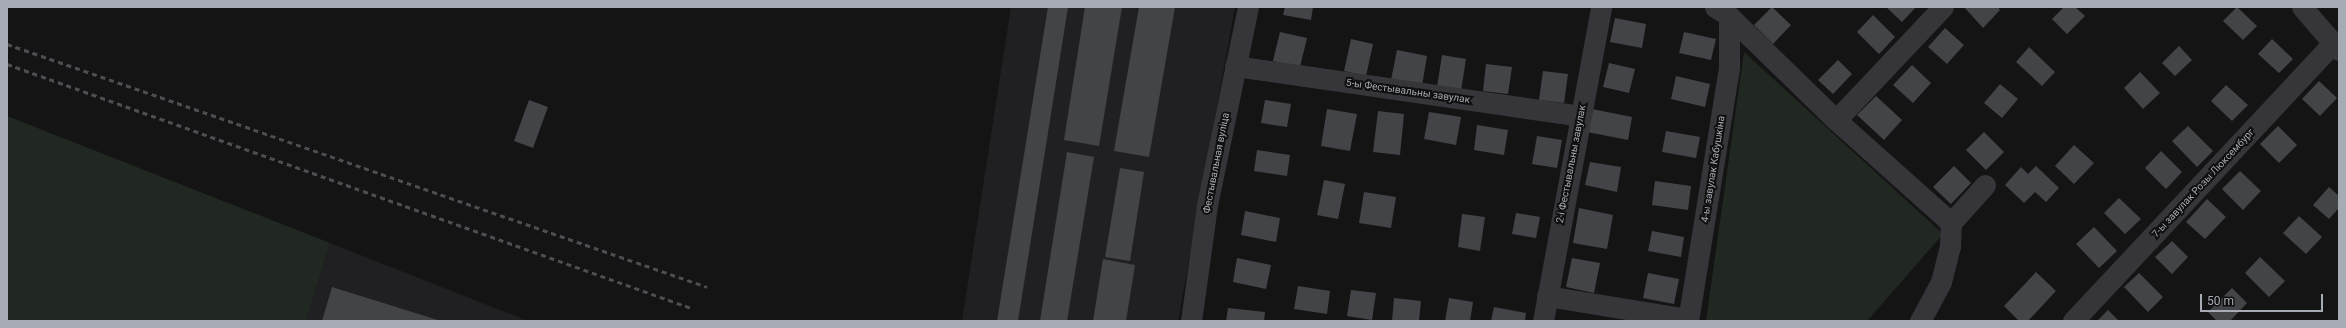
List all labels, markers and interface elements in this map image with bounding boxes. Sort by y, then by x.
street label: 5-ы Фестывальны завулак [1345,76,1471,106]
street label: 2-і Фестывальны завулак [1554,104,1588,224]
street label: Фестывальная вуліца [1200,112,1232,214]
street label: 4-ы завулак Кабушкіна [1699,115,1727,223]
street label: 7-ы завулак Розы Люксембург [2149,126,2257,240]
scale bar [2202,286,2325,312]
text: 50 m [2207,294,2234,308]

